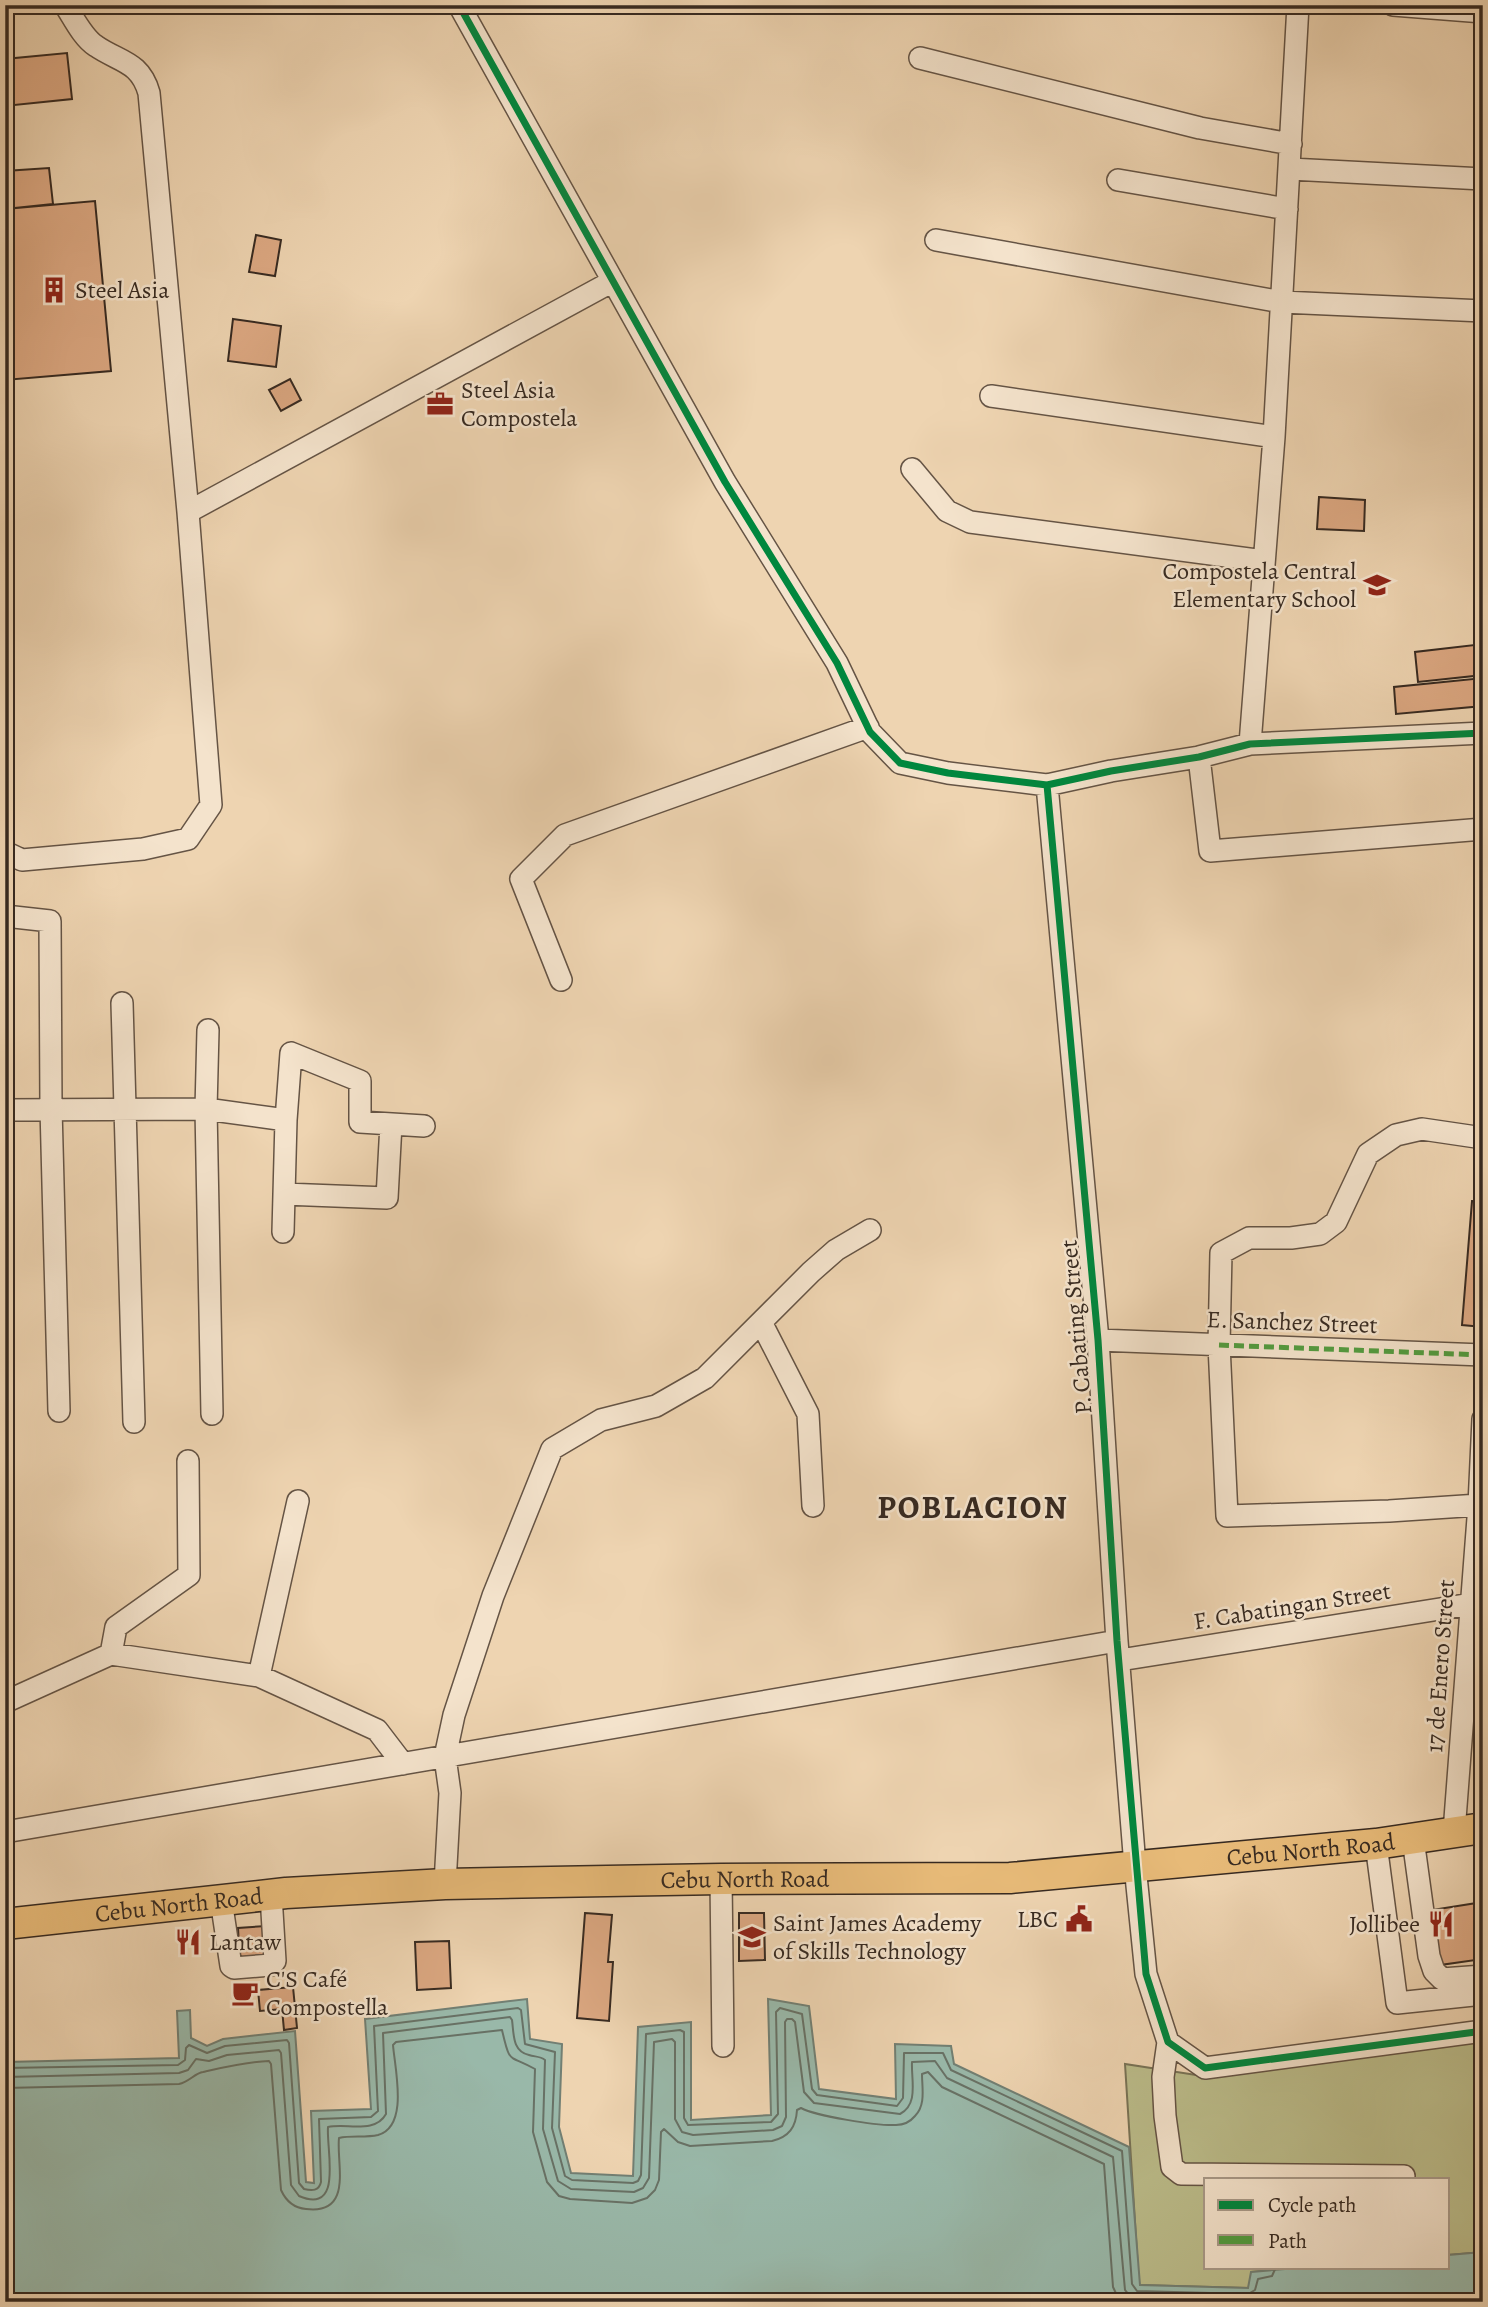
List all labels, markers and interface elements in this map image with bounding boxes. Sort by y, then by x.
place label: Steel Asia [75,274,170,306]
building icon: Steel Asia [39,275,69,305]
place label: Steel Asia Compostela [461,374,578,434]
office icon: Steel Asia Compostela [425,389,455,419]
place label: Compostela Central Elementary School [1162,555,1356,615]
school or university icon: Compostela Central Elementary School [1362,570,1392,600]
street label: P. Cabating Street [1052,1238,1100,1416]
street label: E. Sanchez Street [1206,1303,1378,1341]
district label: POBLACION [877,1485,1069,1529]
street label: F. Cabatingan Street [1191,1575,1393,1637]
street label: 17 de Enero Street [1418,1578,1462,1754]
street label: Cebu North Road [1225,1825,1397,1874]
street label: Cebu North Road [660,1863,830,1896]
street label: Cebu North Road [93,1880,265,1930]
place label: LBC [1017,1903,1058,1935]
public building icon: LBC [1064,1904,1094,1934]
place label: Saint James Academy of Skills Technology [773,1907,981,1967]
place label: Jollibee [1349,1908,1420,1940]
restaurant icon: Jollibee [1426,1909,1456,1939]
school or university icon: Saint James Academy of Skills Technology [737,1922,767,1952]
place label: Lantaw [209,1926,281,1958]
restaurant icon: Lantaw [173,1927,203,1957]
place label: C'S Café Compostella [266,1963,389,2023]
cafe icon: C'S Café Compostella [230,1978,260,2008]
legend [1204,2178,1450,2268]
text: Cycle path [1268,2191,1357,2219]
text: Path [1268,2227,1307,2255]

